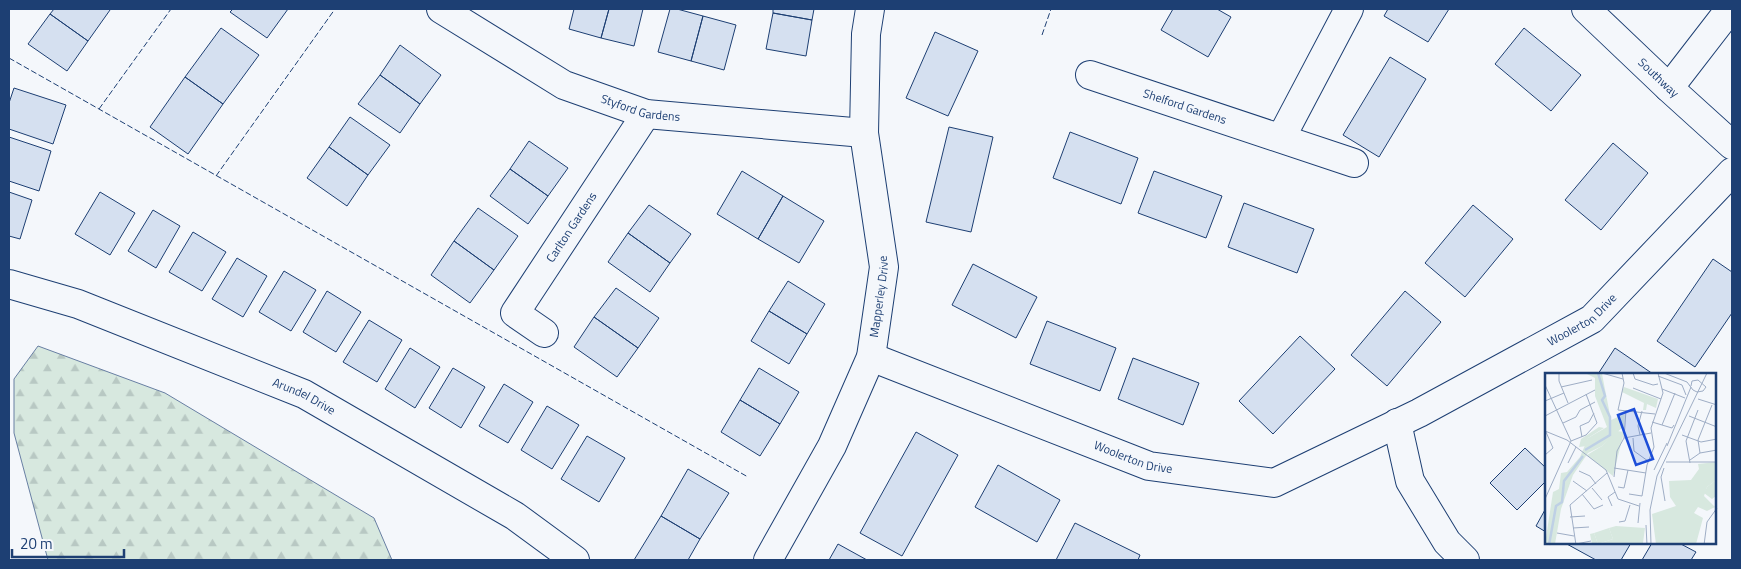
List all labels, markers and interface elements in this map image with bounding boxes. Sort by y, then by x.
street label: Southway [1634,53,1684,102]
street label: Shelford Gardens [1141,83,1230,129]
street label: Styford Gardens [598,89,681,126]
street label: Carlton Gardens [541,187,602,266]
street label: Mapperley Drive [864,254,893,339]
street label: Woolerton Drive [1544,289,1621,351]
street label: Arundel Drive [270,372,339,419]
inset map [1545,373,1716,544]
street label: Woolerton Drive [1091,435,1174,478]
scale bar [12,526,125,558]
text: 20 m [20,532,53,555]

